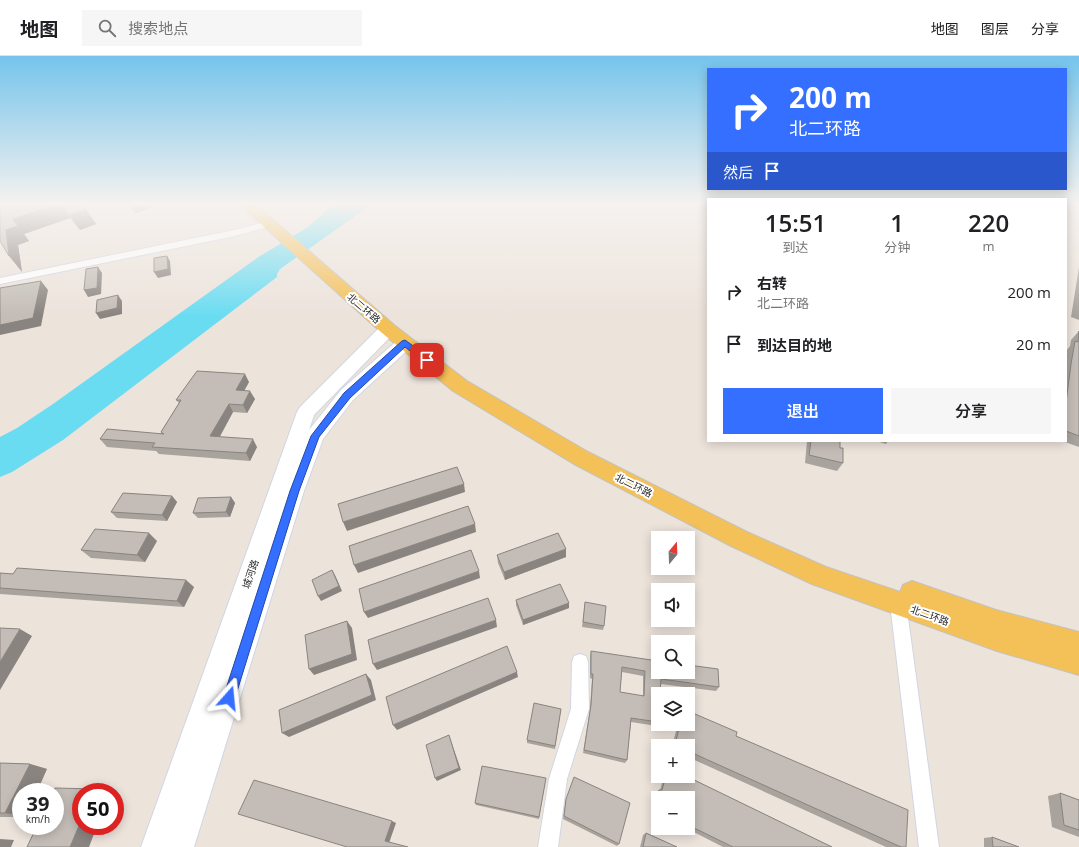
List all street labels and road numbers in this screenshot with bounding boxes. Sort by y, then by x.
street label: 北二环路 [344,290,384,326]
street label: 北二环路 [613,470,655,500]
street label: 城河路 [238,558,262,590]
street label: 北二环路 [909,602,951,628]

